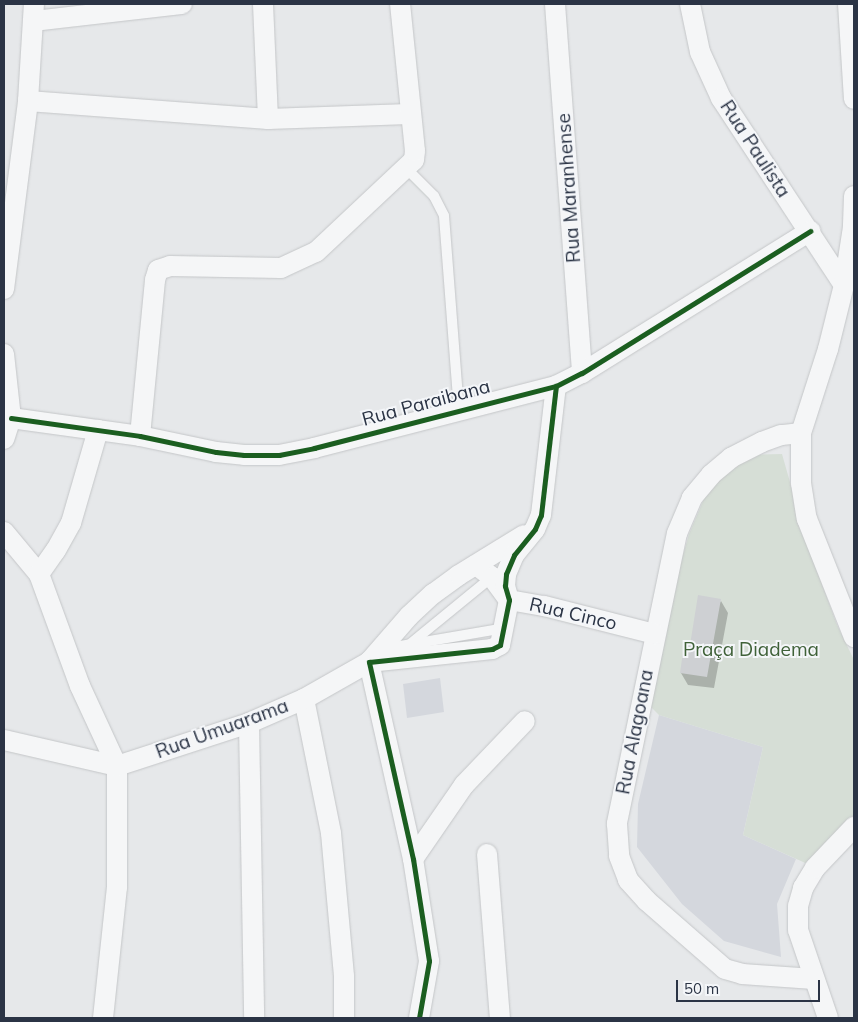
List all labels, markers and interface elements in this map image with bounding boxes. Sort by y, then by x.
street label: Rua Paulista [715,96,795,202]
street label: Rua Maranhense [552,112,586,264]
street label: Rua Paraibana [359,375,493,431]
street label: Rua Cinco [527,593,619,635]
park label: Praça Diadema [683,639,819,661]
street label: Rua Alagoana [612,668,658,796]
street label: Rua Umuarama [152,694,292,764]
scale bar [678,970,822,1002]
text: 50 m [684,979,719,998]

